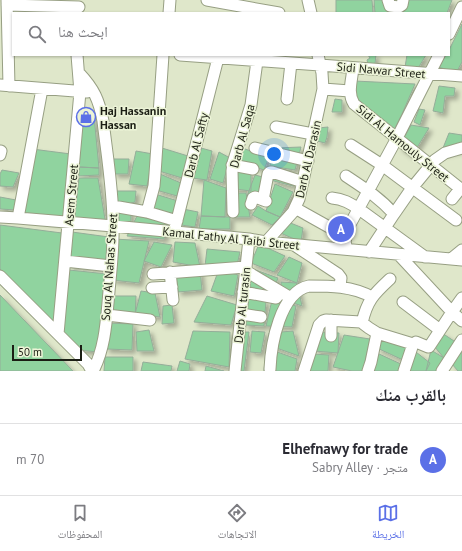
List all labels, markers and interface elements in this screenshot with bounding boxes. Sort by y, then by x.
search box [12,12,450,56]
text: ابحث هنا [58,22,108,41]
icon: search [26,23,48,45]
street label: Sidi Nawar Street [336,59,426,81]
street label: Sidi Al Hamouly Street [354,101,452,185]
street label: Darb Al Saqa [226,102,258,170]
place label: Haj Hassanin Hassan [100,103,166,132]
shop icon: Haj Hassanin Hassan [75,106,97,128]
street label: Darb Al Safty [181,111,211,179]
street label: Darb Al Darasin [292,119,324,199]
your location [264,144,284,164]
street label: Asem Street [61,164,81,226]
street label: Souq Al Nahas Street [98,213,120,321]
pin: A [328,214,354,244]
street label: Kamal Fathy Al Taibi Street [162,223,300,253]
street label: Darb Al turasin [231,266,253,344]
scale bar [12,343,82,362]
text: 50 m [18,345,42,359]
text: بالقرب منك [375,384,446,406]
text: Elhefnawy for trade [282,439,408,458]
text: 70 m [16,451,44,468]
text: A [429,451,437,468]
text: متجر · Sabry Alley [312,459,408,476]
tab: المحفوظات [58,502,102,545]
tab: الاتجاهات [218,502,257,545]
tab: الخريطة [372,502,404,545]

